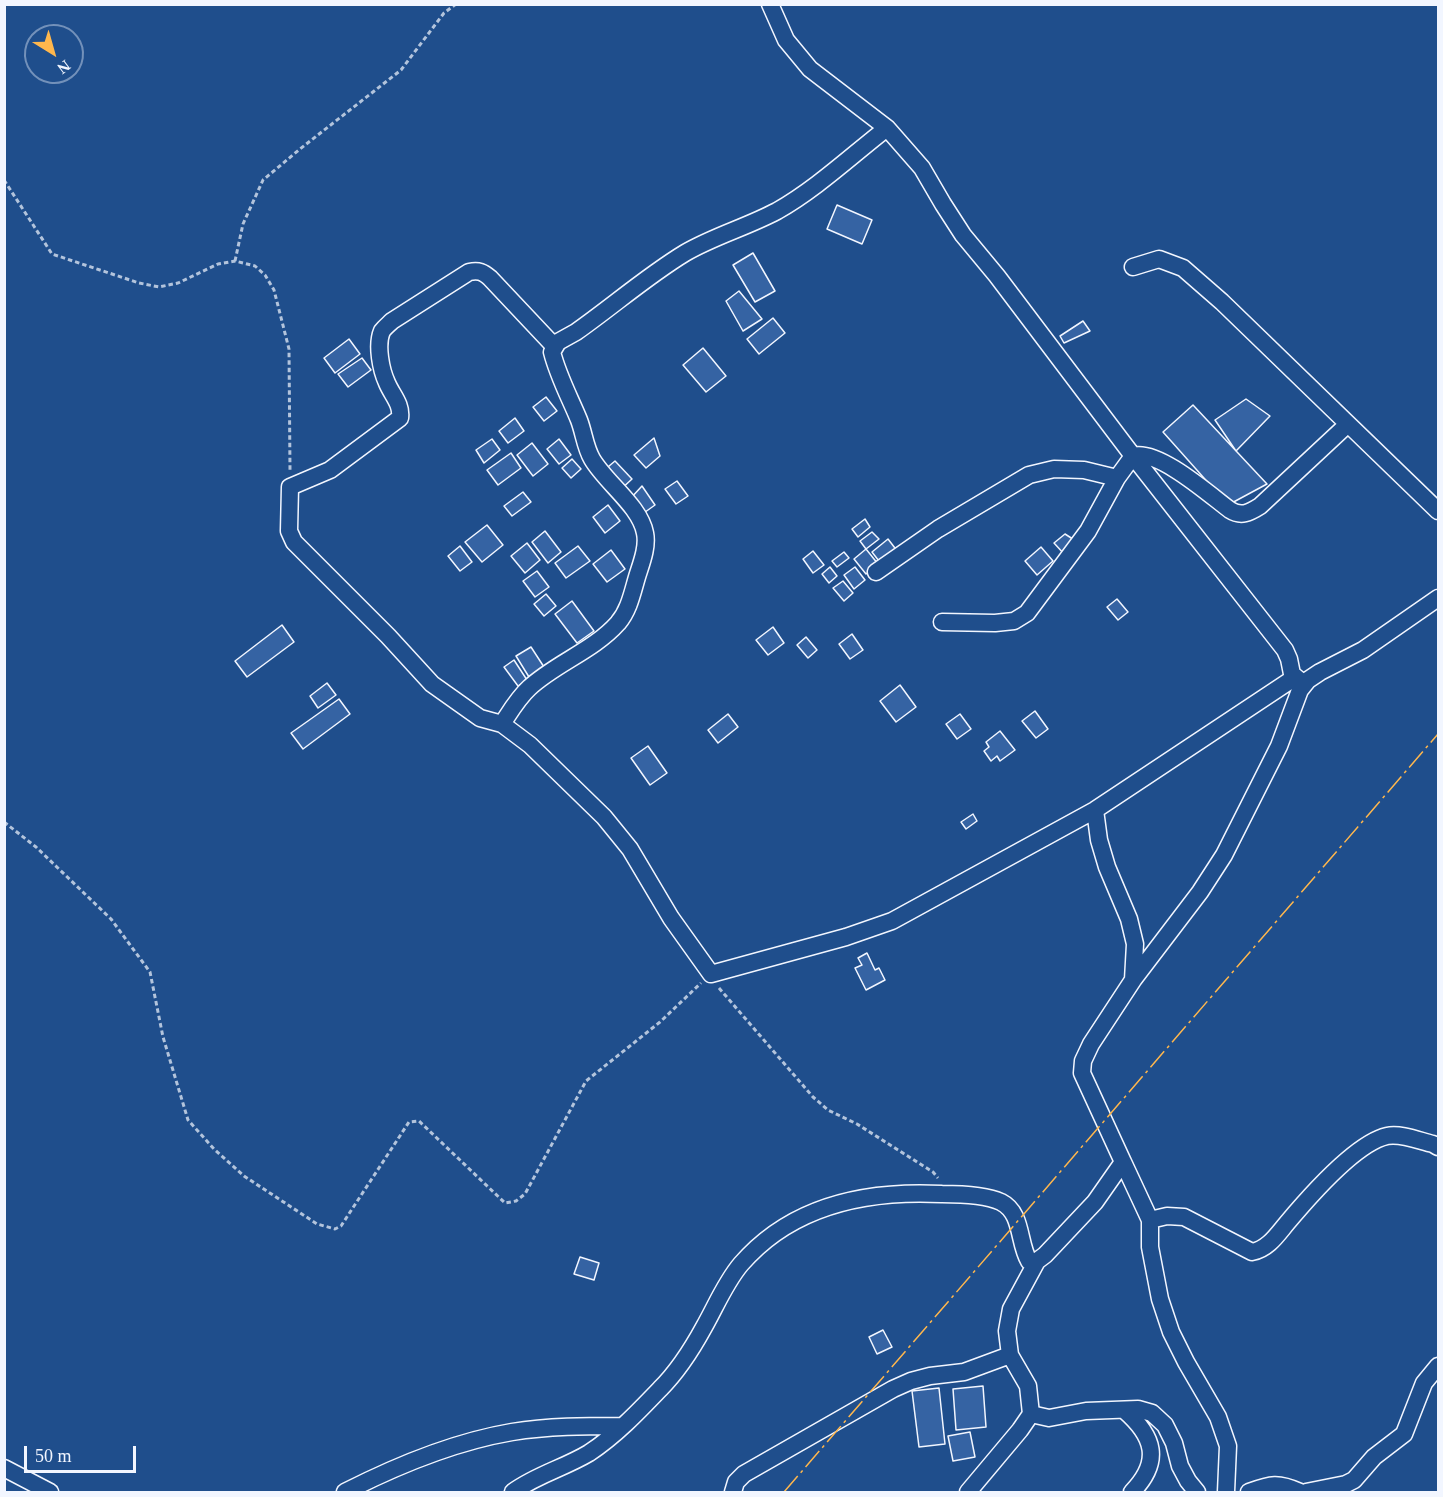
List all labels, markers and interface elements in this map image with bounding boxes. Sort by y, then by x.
north arrow [24,24,84,84]
text: N [54,57,74,77]
scale bar [27,1434,140,1472]
text: 50 m [35,1446,72,1466]

